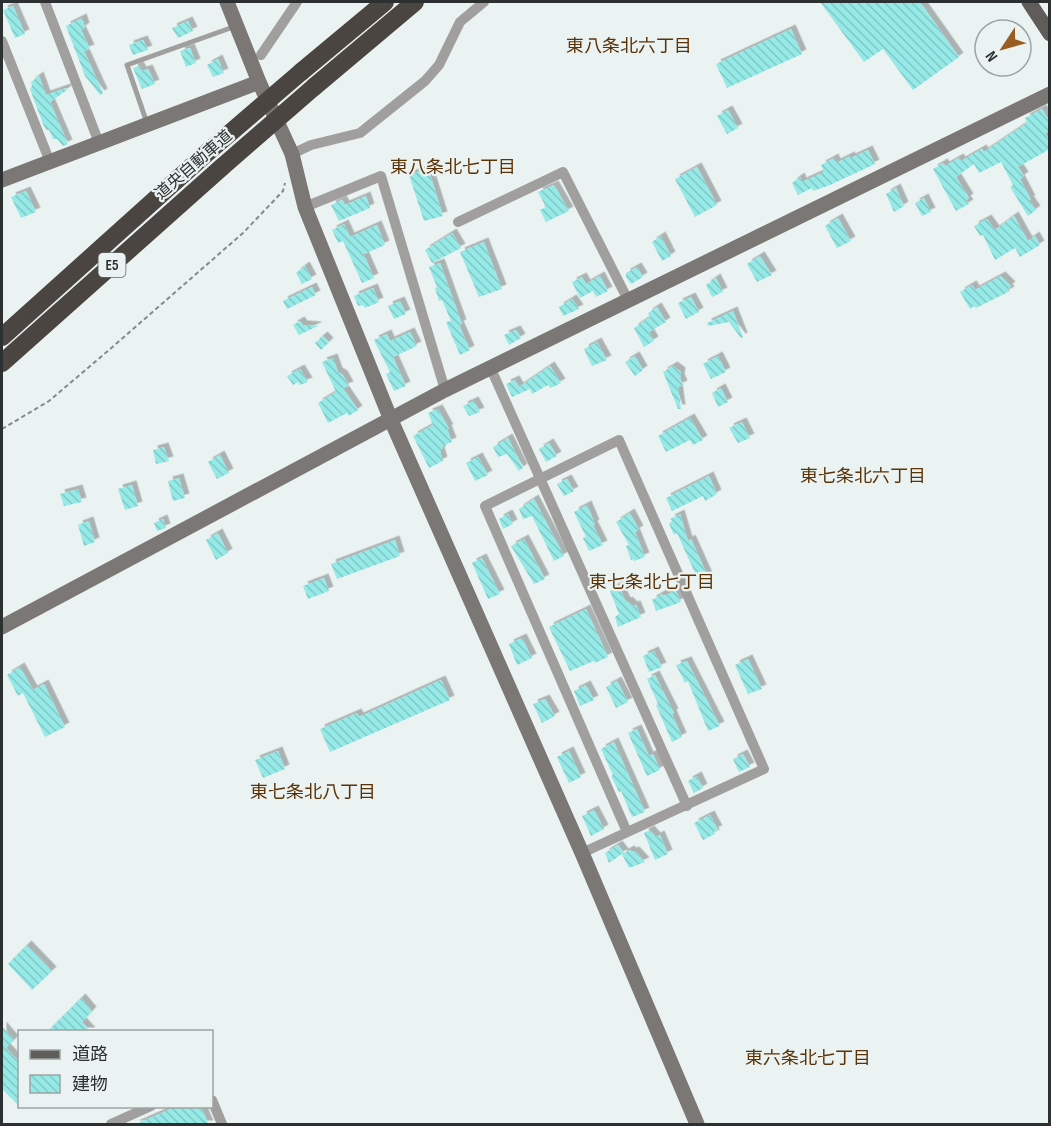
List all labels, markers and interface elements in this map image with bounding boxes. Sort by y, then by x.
north arrow [973,18,1033,78]
district label: 東八条北六丁目 [566,36,692,57]
text: N [982,47,1002,65]
street label: 道央自動車道 [152,126,236,204]
district label: 東八条北七丁目 [390,157,516,178]
road number: E5 [98,253,126,277]
district label: 東七条北六丁目 [800,466,926,487]
district label: 東七条北七丁目 [589,572,715,593]
district label: 東七条北八丁目 [250,782,376,803]
legend [18,1030,213,1108]
text: 道路 [72,1044,108,1065]
district label: 東六条北七丁目 [745,1048,871,1069]
text: 建物 [72,1074,108,1095]

